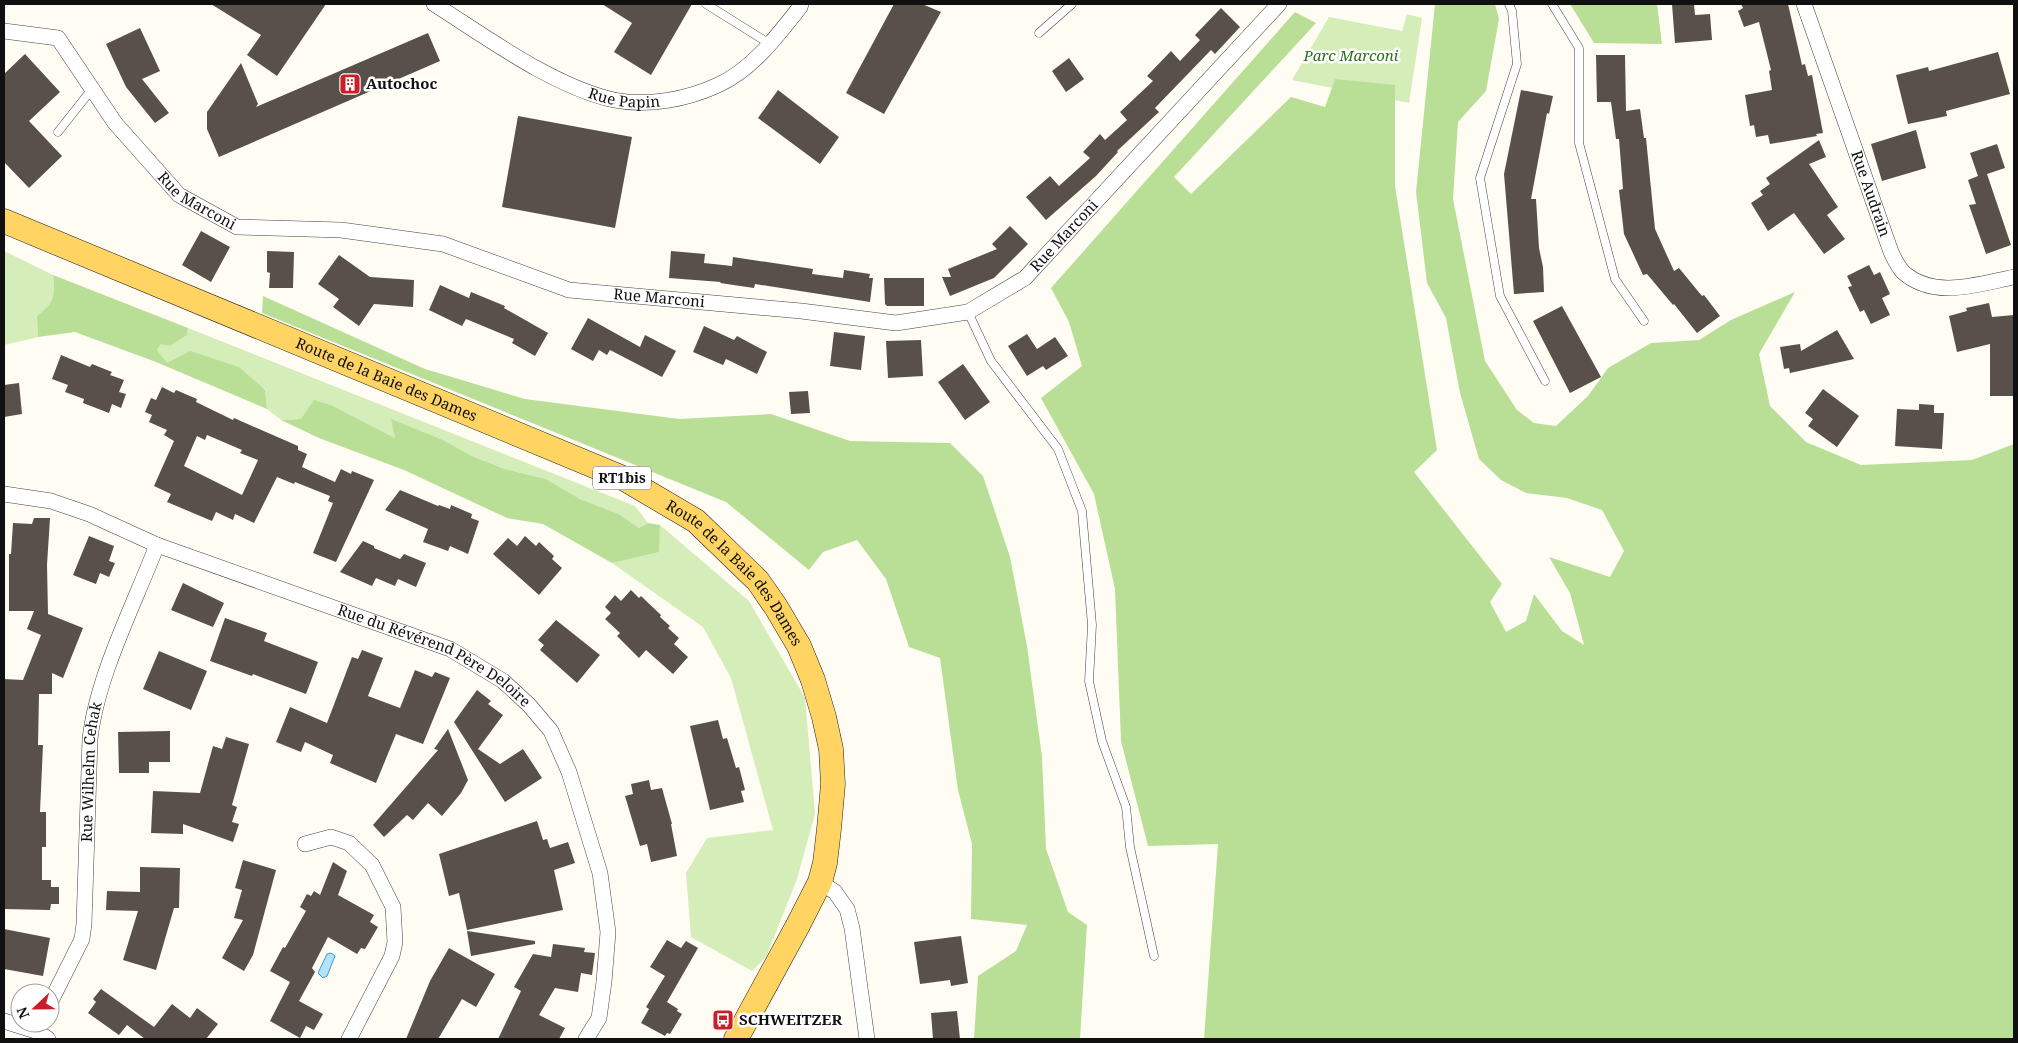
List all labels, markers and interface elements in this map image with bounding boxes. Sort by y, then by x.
park label: Parc Marconi [1303,45,1399,65]
building icon: Autochoc [338,72,362,96]
place label: Autochoc [366,73,437,93]
street label: Rue Papin [586,82,661,112]
street label: Rue Audrain [1847,148,1896,239]
street label: Rue Marconi [154,167,240,234]
street label: Rue Marconi [1025,195,1102,275]
street label: Rue Marconi [613,283,706,311]
street label: Route de la Baie des Dames [293,332,481,425]
road number: RT1bis [593,466,651,489]
street label: Route de la Baie des Dames [663,495,808,649]
street label: Rue du Révérend Père Deloire [335,599,536,711]
street label: Rue Wilhelm Cehak [76,699,106,842]
north arrow [10,983,60,1033]
text: N [12,1004,33,1022]
bus stop icon: SCHWEITZER [711,1008,735,1032]
place label: SCHWEITZER [739,1009,842,1029]

